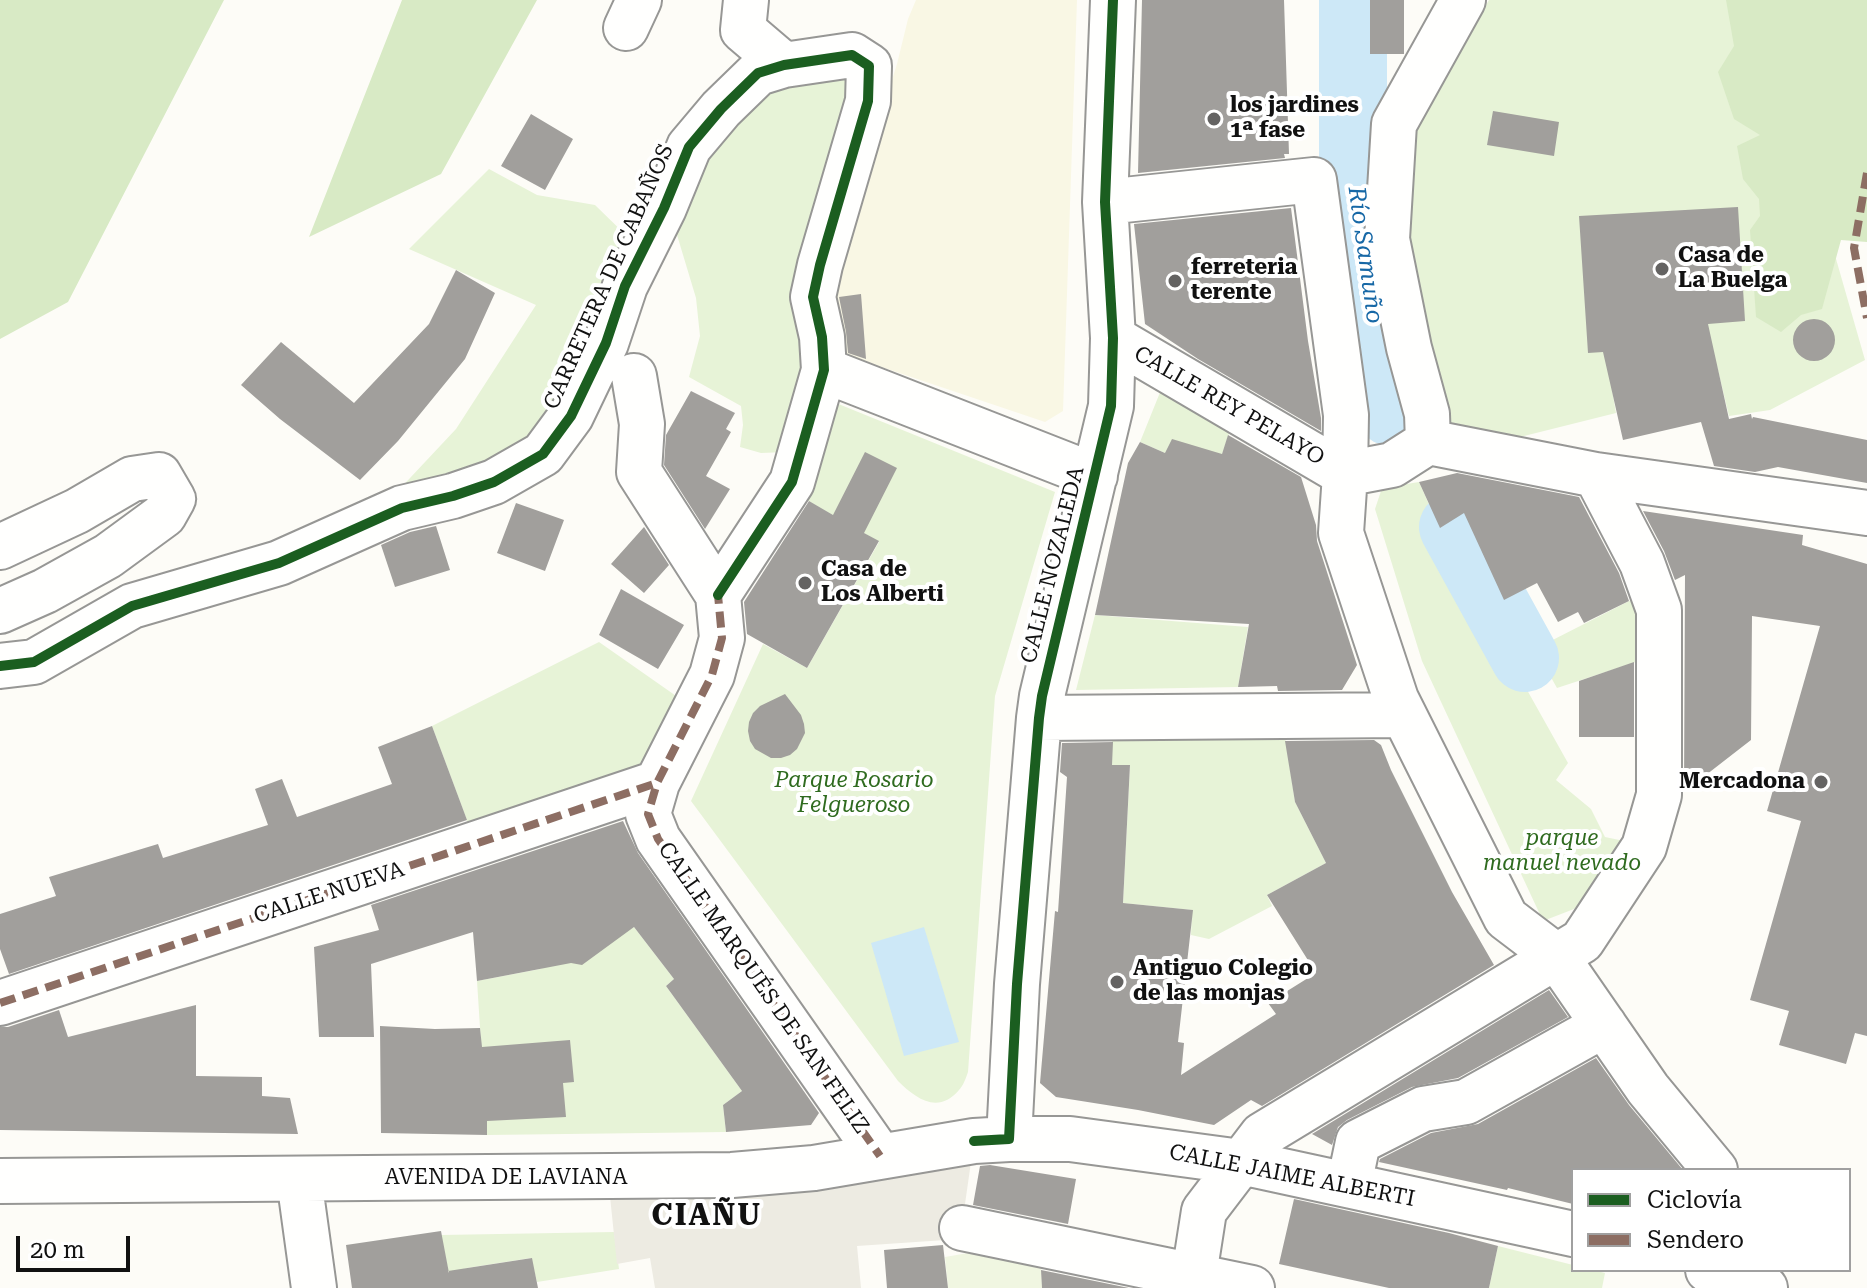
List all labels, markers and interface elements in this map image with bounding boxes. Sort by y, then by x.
place label: los jardines 1ª fase [1230,93,1359,144]
marker: los jardines 1ª fase [1205,110,1223,128]
street label: CARRETERA DE CABAÑOS [539,140,679,414]
water label: Río Samuño [1341,185,1389,325]
place label: Casa de La Buelga [1678,243,1787,294]
place label: ferreteria terente [1191,255,1297,306]
marker: Casa de La Buelga [1653,260,1671,278]
marker: ferreteria terente [1166,272,1184,290]
street label: CALLE REY PELAYO [1129,341,1329,471]
street label: CALLE NOZALEDA [1016,464,1090,666]
place label: Casa de Los Alberti [821,557,944,608]
marker: Casa de Los Alberti [796,574,814,592]
park label: Parque Rosario Felgueroso [774,768,934,820]
place label: Mercadona [1679,769,1805,795]
marker: Mercadona [1812,773,1830,791]
park label: parque manuel nevado [1483,826,1641,878]
street label: CALLE MARQUÉS DE SAN FELIZ [652,837,874,1139]
street label: CALLE NUEVA [250,856,408,930]
place label: Antiguo Colegio de las monjas [1133,956,1313,1008]
marker: Antiguo Colegio de las monjas [1108,973,1126,991]
street label: CALLE JAIME ALBERTI [1167,1139,1417,1213]
street label: AVENIDA DE LAVIANA [384,1165,628,1191]
legend [1571,1168,1851,1272]
text: Ciclovía [1647,1186,1742,1214]
district label: CIAÑU [652,1198,762,1234]
scale bar [20,1220,134,1270]
text: Sendero [1647,1226,1744,1254]
text: 20 m [30,1236,85,1264]

